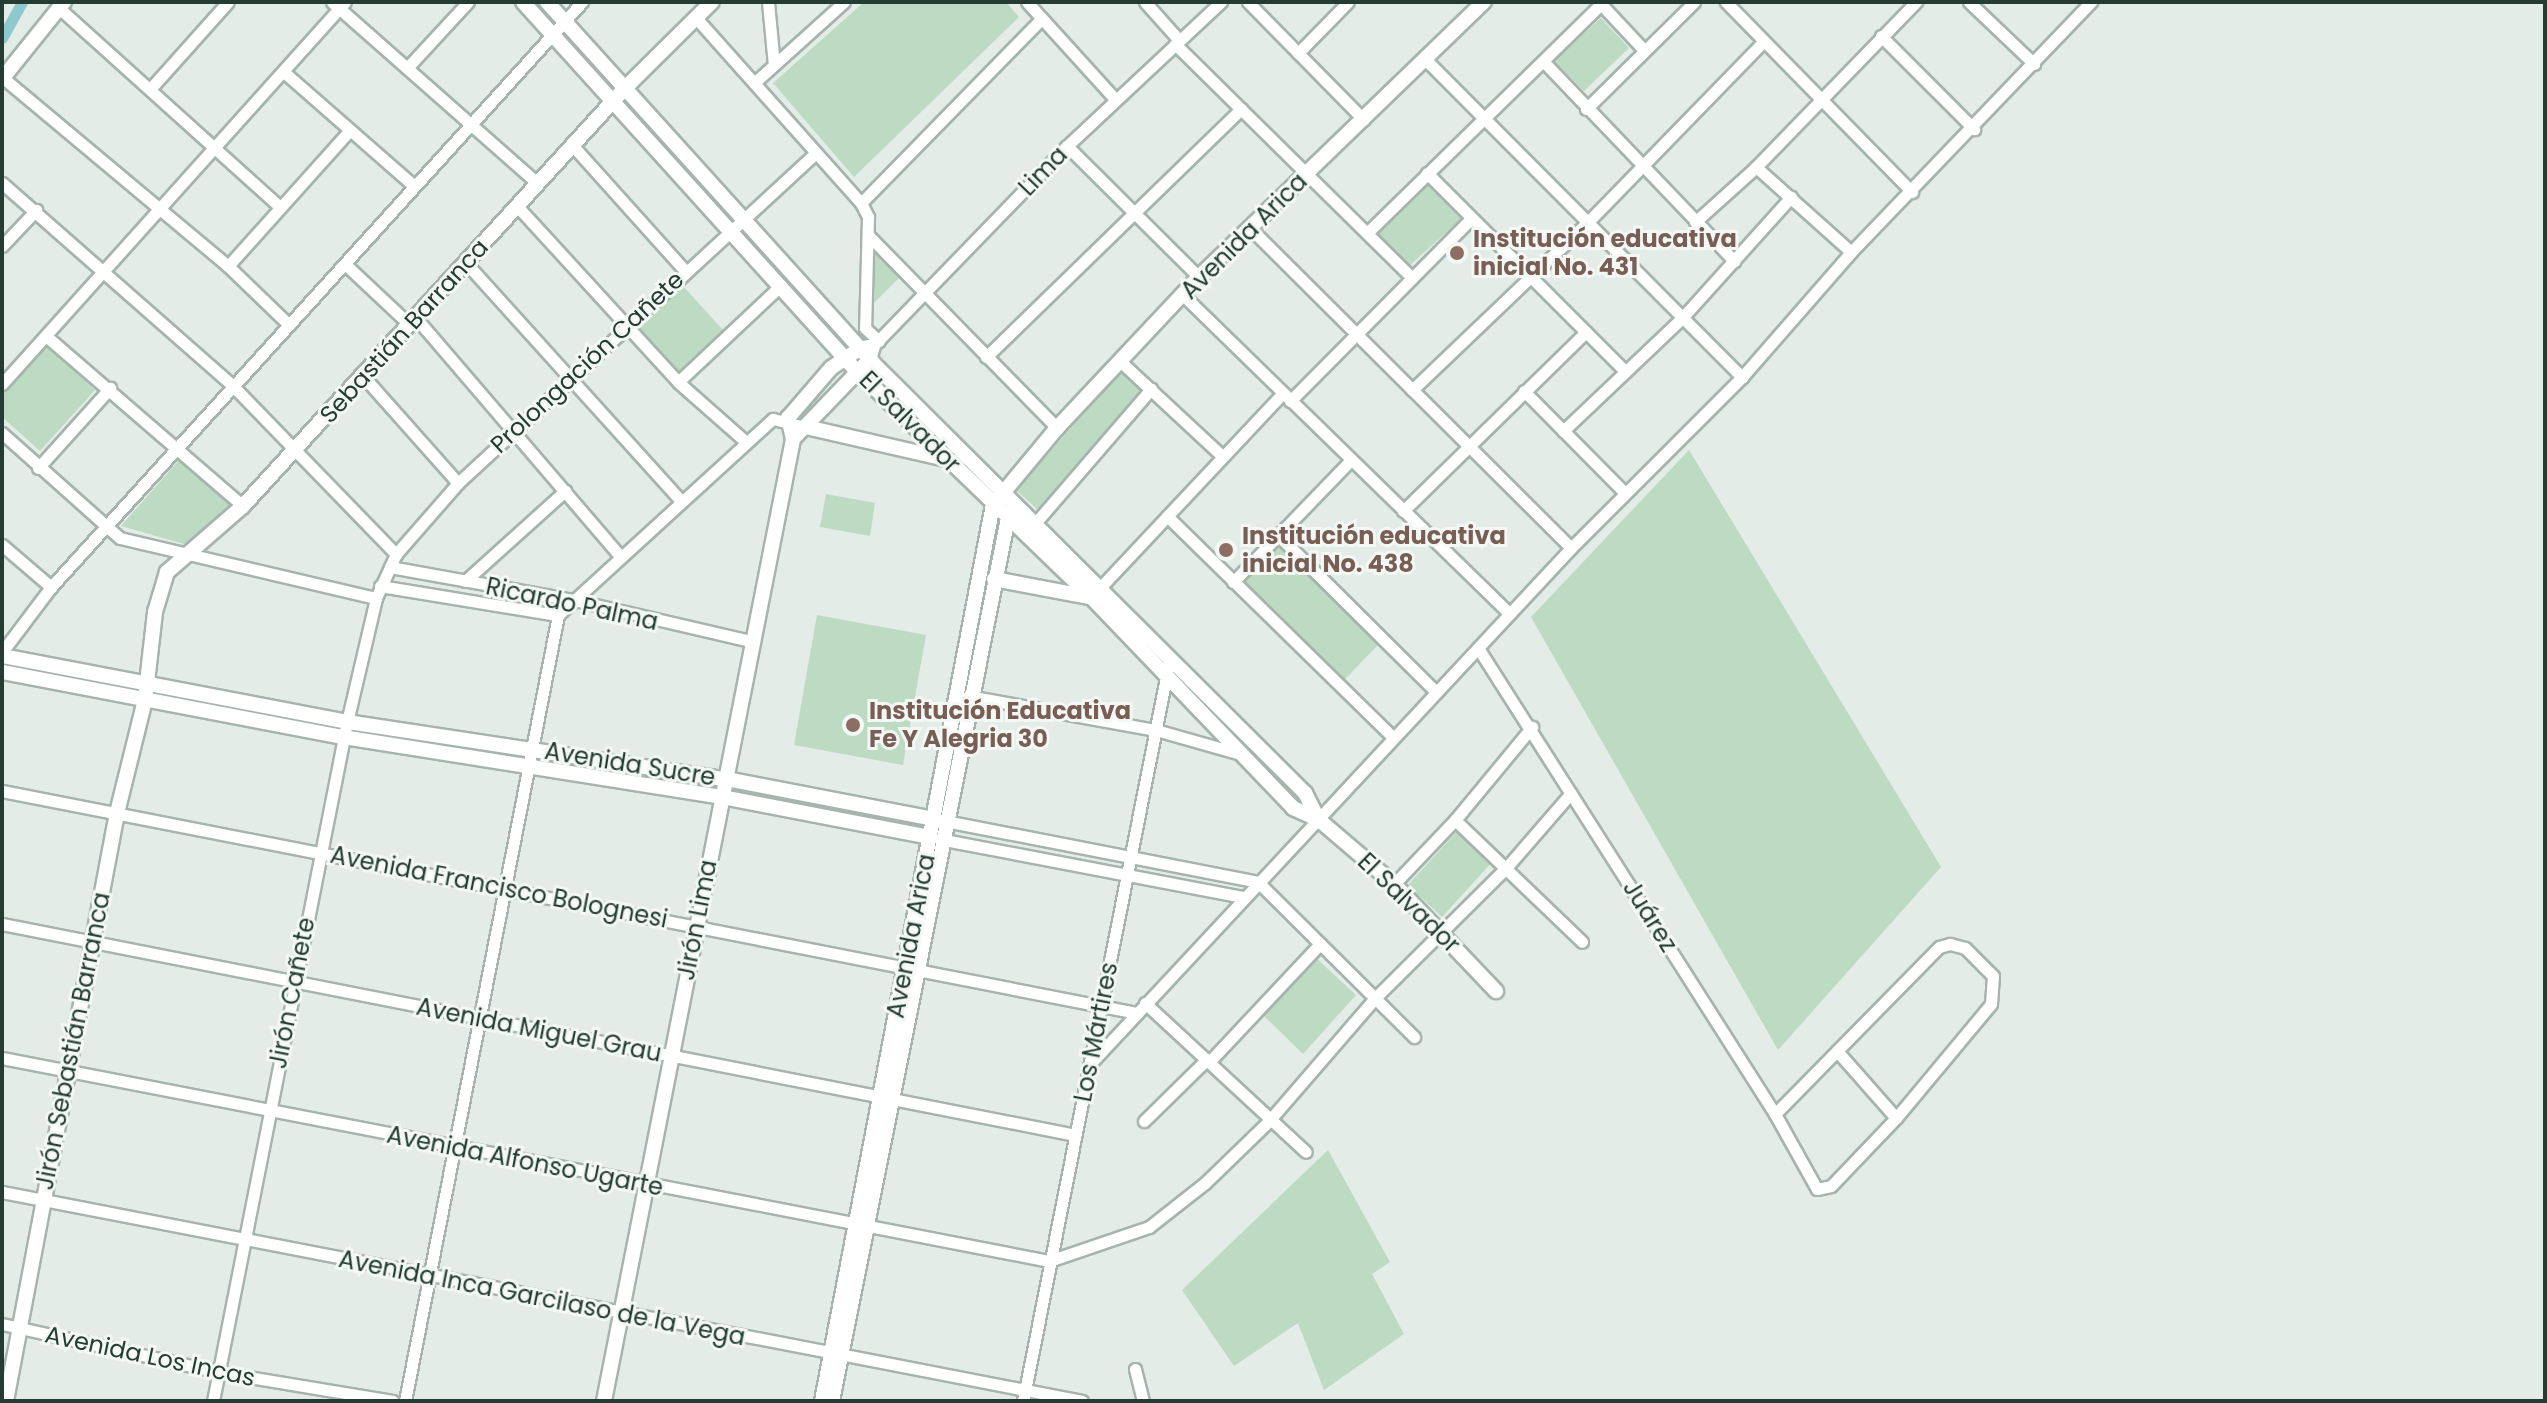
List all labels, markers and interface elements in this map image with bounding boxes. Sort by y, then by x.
street label: Lima [1013,140,1073,202]
street label: Avenida Arica [1175,167,1313,305]
place label: Institución educativa inicial No. 431 [1473,225,1737,281]
street label: Sebastián Barranca [314,233,494,429]
marker: Institución educativa inicial No. 431 [1448,244,1466,262]
street label: Prolongación Cañete [484,265,690,459]
street label: El Salvador [853,365,967,479]
place label: Institución educativa inicial No. 438 [1242,522,1506,578]
marker: Institución educativa inicial No. 438 [1217,541,1235,559]
street label: Ricardo Palma [483,572,661,636]
place label: Institución Educativa Fe Y Alegria 30 [869,697,1131,753]
marker: Institución Educativa Fe Y Alegria 30 [844,716,862,734]
street label: Avenida Sucre [543,736,717,792]
street label: Avenida Francisco Bolognesi [328,840,670,934]
street label: El Salvador [1352,847,1466,959]
street label: Avenida Arica [881,852,941,1020]
street label: Jirón Lima [671,857,723,983]
street label: Juárez [1617,875,1683,957]
street label: Jirón Sebastián Barranca [30,890,116,1192]
street label: Jirón Cañete [263,915,321,1071]
street label: Los Mártires [1068,960,1124,1104]
street label: Avenida Miguel Grau [414,992,664,1068]
street label: Avenida Alfonso Ugarte [384,1120,666,1202]
street label: Avenida Inca Garcilaso de la Vega [336,1244,748,1352]
street label: Avenida Los Incas [42,1320,258,1392]

